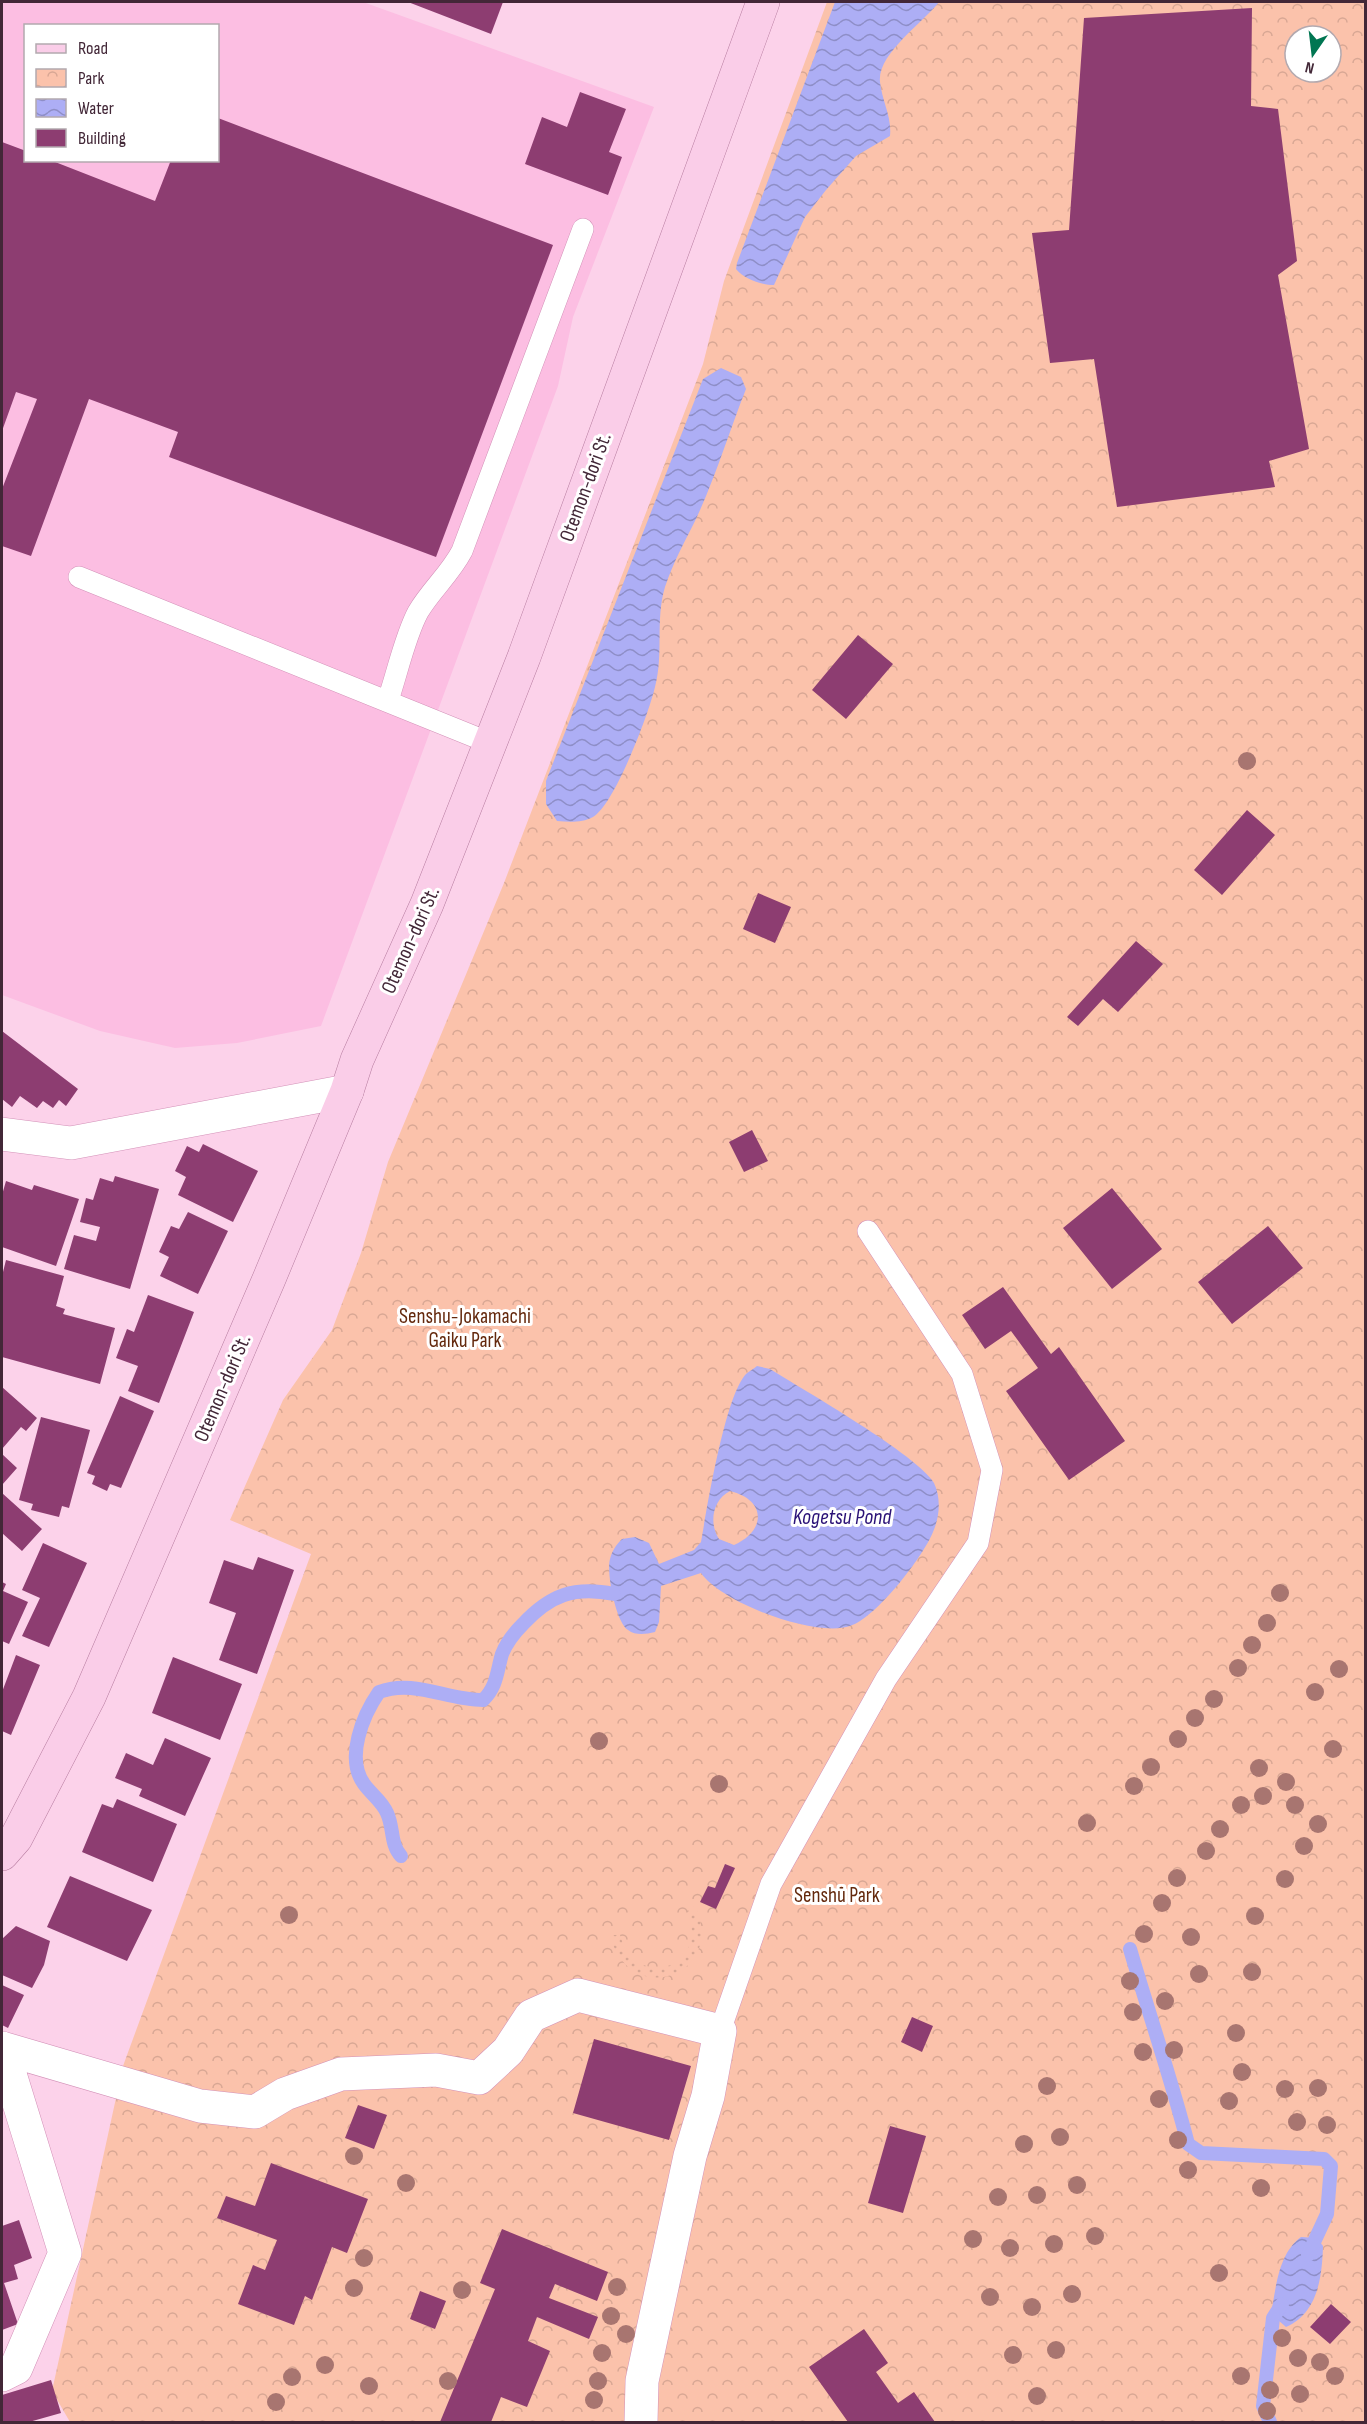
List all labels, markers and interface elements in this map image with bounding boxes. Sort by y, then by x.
legend [24,24,219,162]
north arrow [1283,24,1343,84]
text: Road [78,38,108,59]
text: N [1303,57,1316,77]
text: Park [78,68,104,89]
text: Water [78,98,114,119]
text: Building [78,128,126,149]
street label: Otemon-dori St. [554,429,617,545]
street label: Otemon-dori St. [376,883,445,998]
park label: Senshu-Jokamachi Gaiku Park [399,1304,531,1353]
street label: Otemon-dori St. [189,1331,256,1446]
water label: Kogetsu Pond [793,1504,892,1531]
park label: Senshū Park [794,1883,880,1908]

